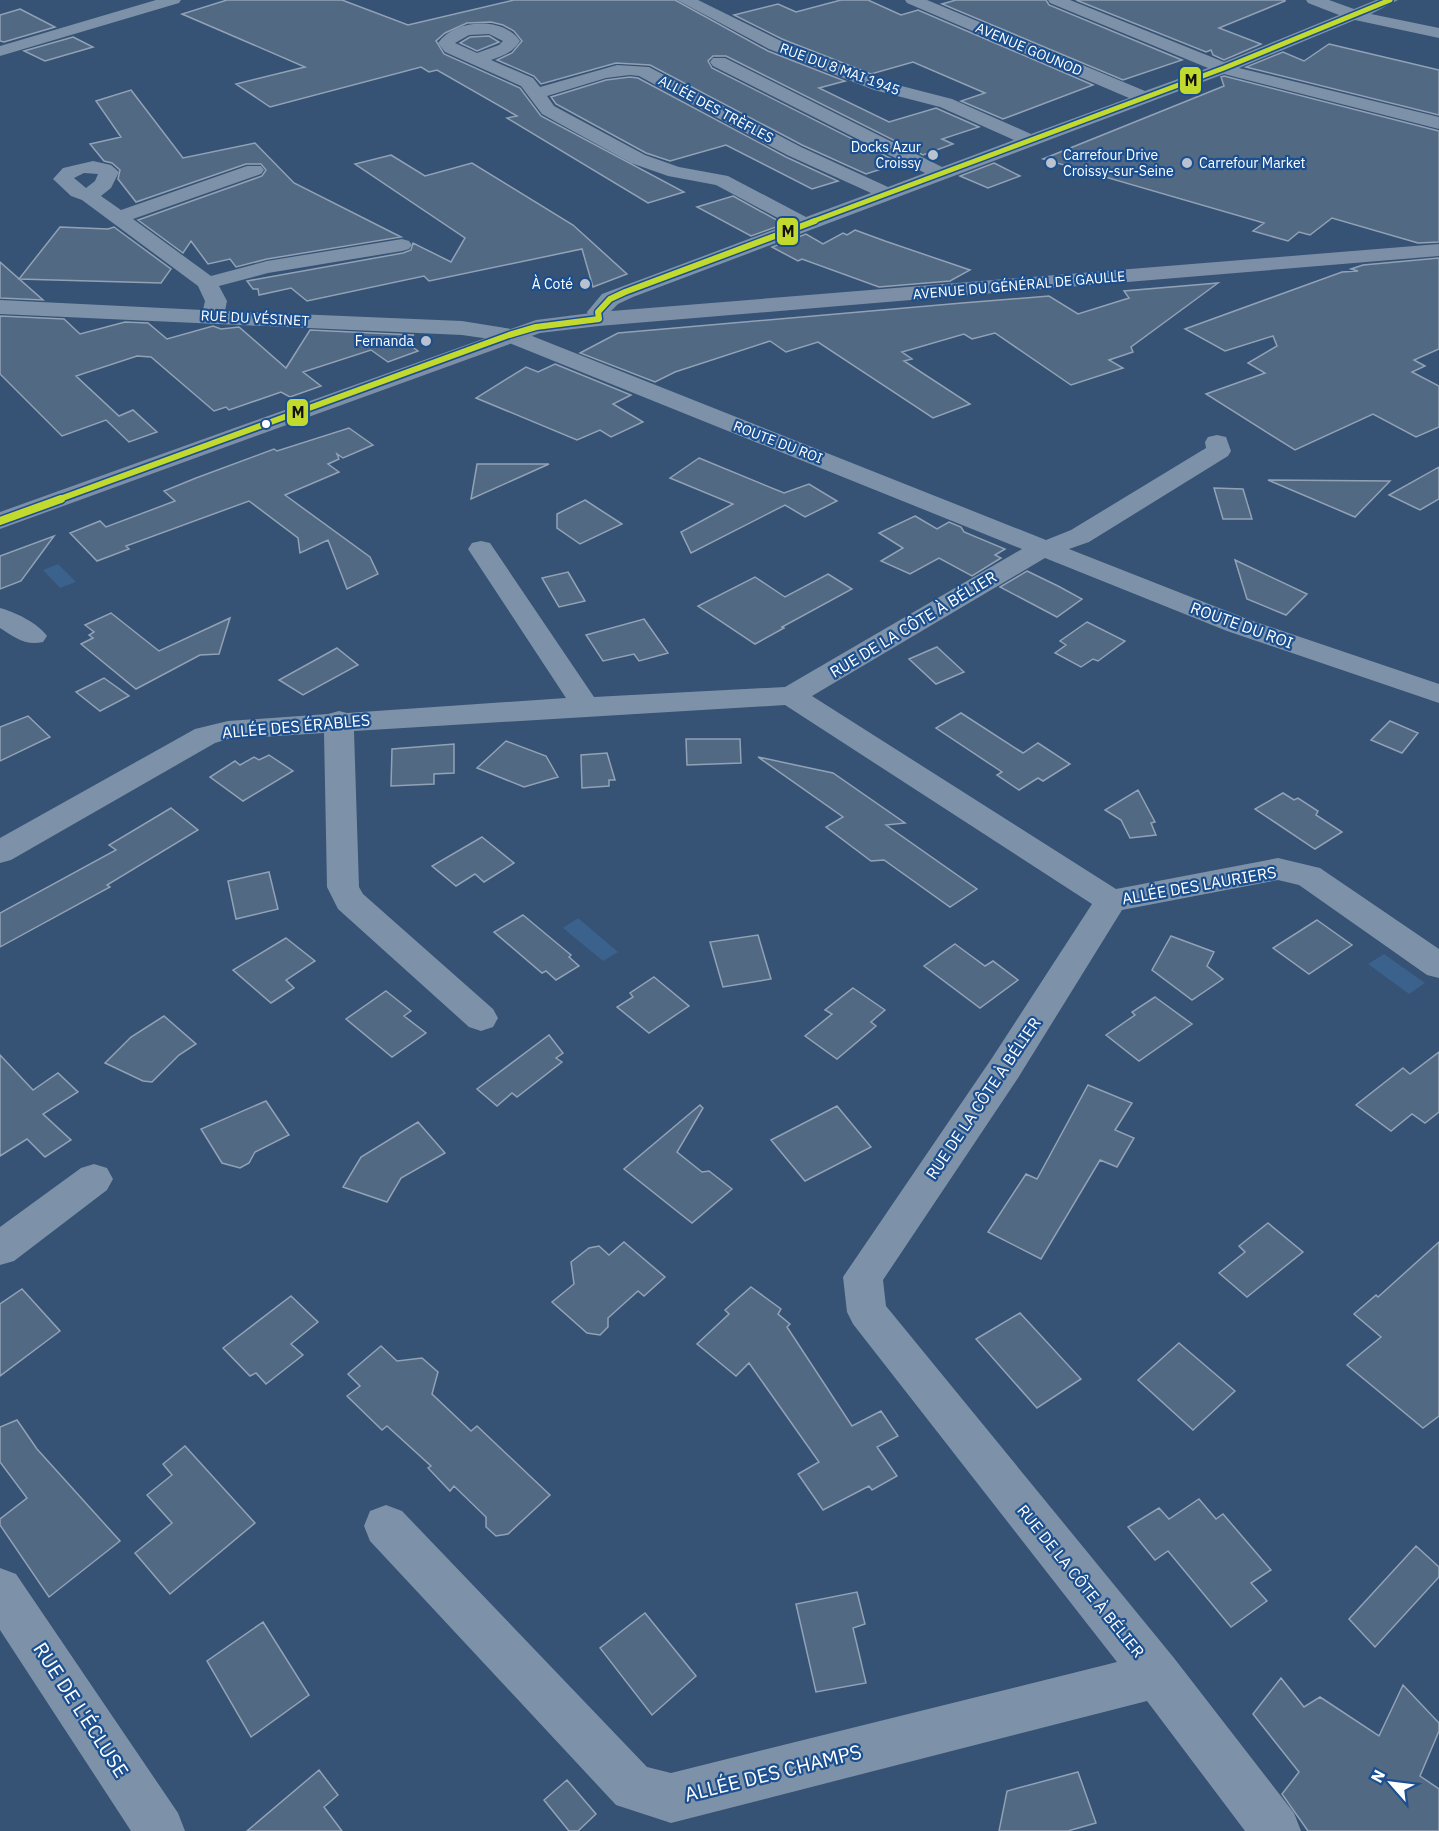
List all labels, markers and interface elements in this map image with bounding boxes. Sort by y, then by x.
street label: AVENUE GOUNOD [973,18,1085,80]
street label: RUE DU 8 MAI 1945 [777,39,903,99]
line badge: M [1179,66,1202,95]
street label: ALLÉE DES TRÈFLES [655,70,777,147]
text: M [1184,70,1198,90]
place label: Docks Azur Croissy [851,138,921,172]
place label: Carrefour Drive Croissy-sur-Seine [1063,146,1174,180]
marker: Docks Azur Croissy [926,148,940,162]
place label: Carrefour Market [1199,154,1306,172]
marker: Carrefour Drive Croissy-sur-Seine [1044,156,1058,170]
marker: Carrefour Market [1180,156,1194,170]
line badge: M [776,217,799,246]
text: M [781,221,795,241]
street label: AVENUE DU GÉNÉRAL DE GAULLE [912,266,1126,303]
place label: À Coté [532,274,573,293]
marker: À Coté [578,277,592,291]
street label: RUE DU VÉSINET [200,305,310,330]
place label: Fernanda [355,332,415,350]
marker: Fernanda [419,334,433,348]
line badge: M [286,398,309,427]
text: M [291,402,305,422]
street label: ROUTE DU ROI [731,417,825,467]
unlabelled marker [260,418,272,430]
street label: RUE DE LA CÔTE À BÉLIER [825,565,1000,682]
street label: ROUTE DU ROI [1188,597,1296,653]
street label: ALLÉE DES ÉRABLES [221,709,371,742]
street label: ALLÉE DES LAURIERS [1120,861,1278,908]
street label: RUE DE LA CÔTE À BÉLIER [920,1013,1045,1183]
street label: RUE DE LA CÔTE À BÉLIER [1013,1500,1150,1662]
street label: RUE DE L'ÉCLUSE [28,1637,135,1783]
street label: ALLÉE DES CHAMPS [681,1737,864,1808]
north arrow [1361,1753,1421,1813]
text: N [1366,1766,1389,1786]

